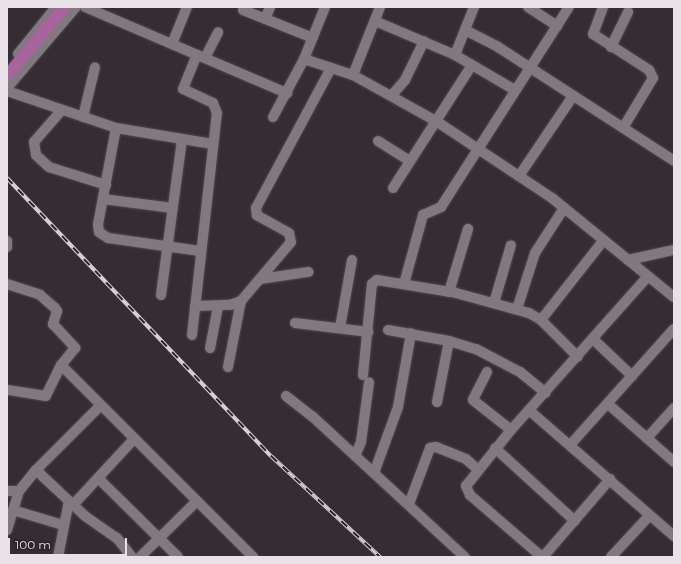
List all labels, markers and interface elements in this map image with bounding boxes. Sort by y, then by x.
scale bar [10,530,129,556]
text: 100 m [15,537,51,552]

